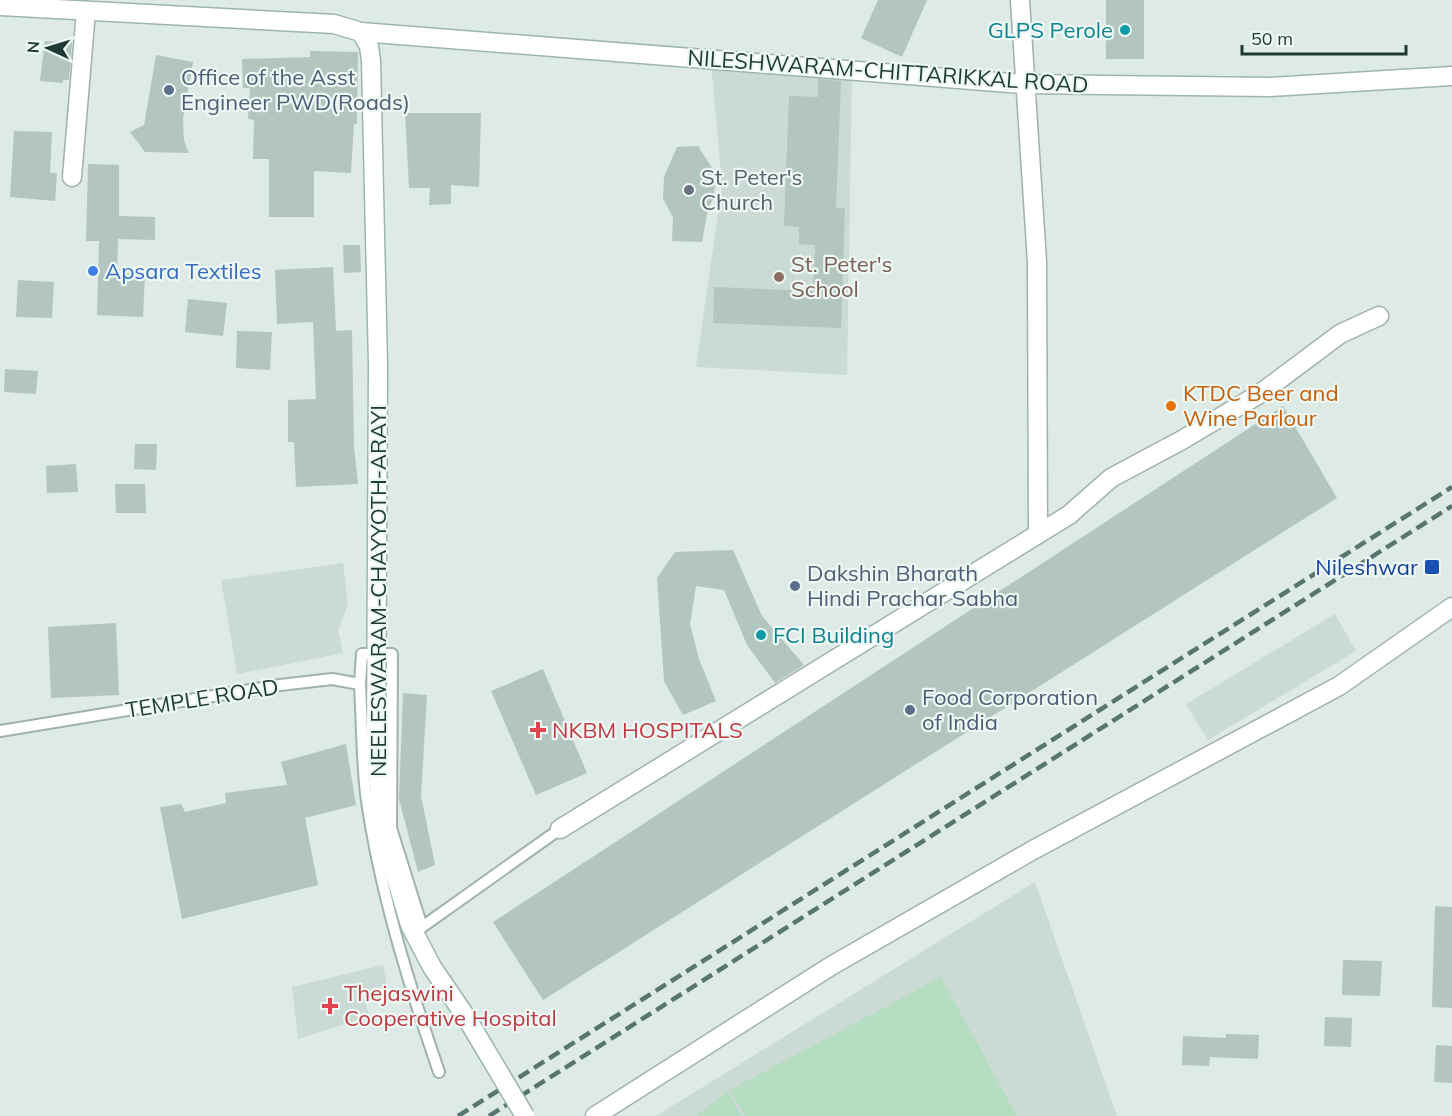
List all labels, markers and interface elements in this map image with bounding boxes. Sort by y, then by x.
place label: GLPS Perole [988,16,1113,44]
north arrow [18,18,78,78]
scale bar [1242,18,1406,56]
marker: GLPS Perole [1118,23,1132,37]
text: 50 m [1251,27,1293,50]
text: N [23,40,43,54]
street label: NILESHWARAM-CHITTARIKKAL ROAD [687,43,1089,99]
place label: Office of the Asst Engineer PWD(Roads) [181,63,410,116]
marker: Office of the Asst Engineer PWD(Roads) [162,83,176,97]
place label: St. Peter's Church [701,163,803,216]
marker: St. Peter's Church [682,183,696,197]
place label: St. Peter's School [791,250,893,303]
place label: Apsara Textiles [105,257,262,285]
marker: Apsara Textiles [86,264,100,278]
marker: St. Peter's School [772,270,786,284]
place label: KTDC Beer and Wine Parlour [1183,379,1339,432]
marker: KTDC Beer and Wine Parlour [1164,399,1178,413]
street label: NEELESWARAM-CHAYYOTH-ARAYI [364,405,392,777]
place label: Nileshwar [1315,553,1418,581]
marker: Nileshwar [1423,558,1441,576]
place label: Dakshin Bharath Hindi Prachar Sabha [807,559,1018,612]
marker: Dakshin Bharath Hindi Prachar Sabha [788,579,802,593]
place label: FCI Building [773,621,894,649]
marker: FCI Building [754,628,768,642]
street label: TEMPLE ROAD [123,672,281,724]
place label: Food Corporation of India [922,683,1098,736]
marker: Food Corporation of India [903,703,917,717]
place label: NKBM HOSPITALS [552,716,743,744]
marker: NKBM HOSPITALS [529,721,547,739]
place label: Thejaswini Cooperative Hospital [344,979,557,1032]
marker: Thejaswini Cooperative Hospital [321,997,339,1015]

